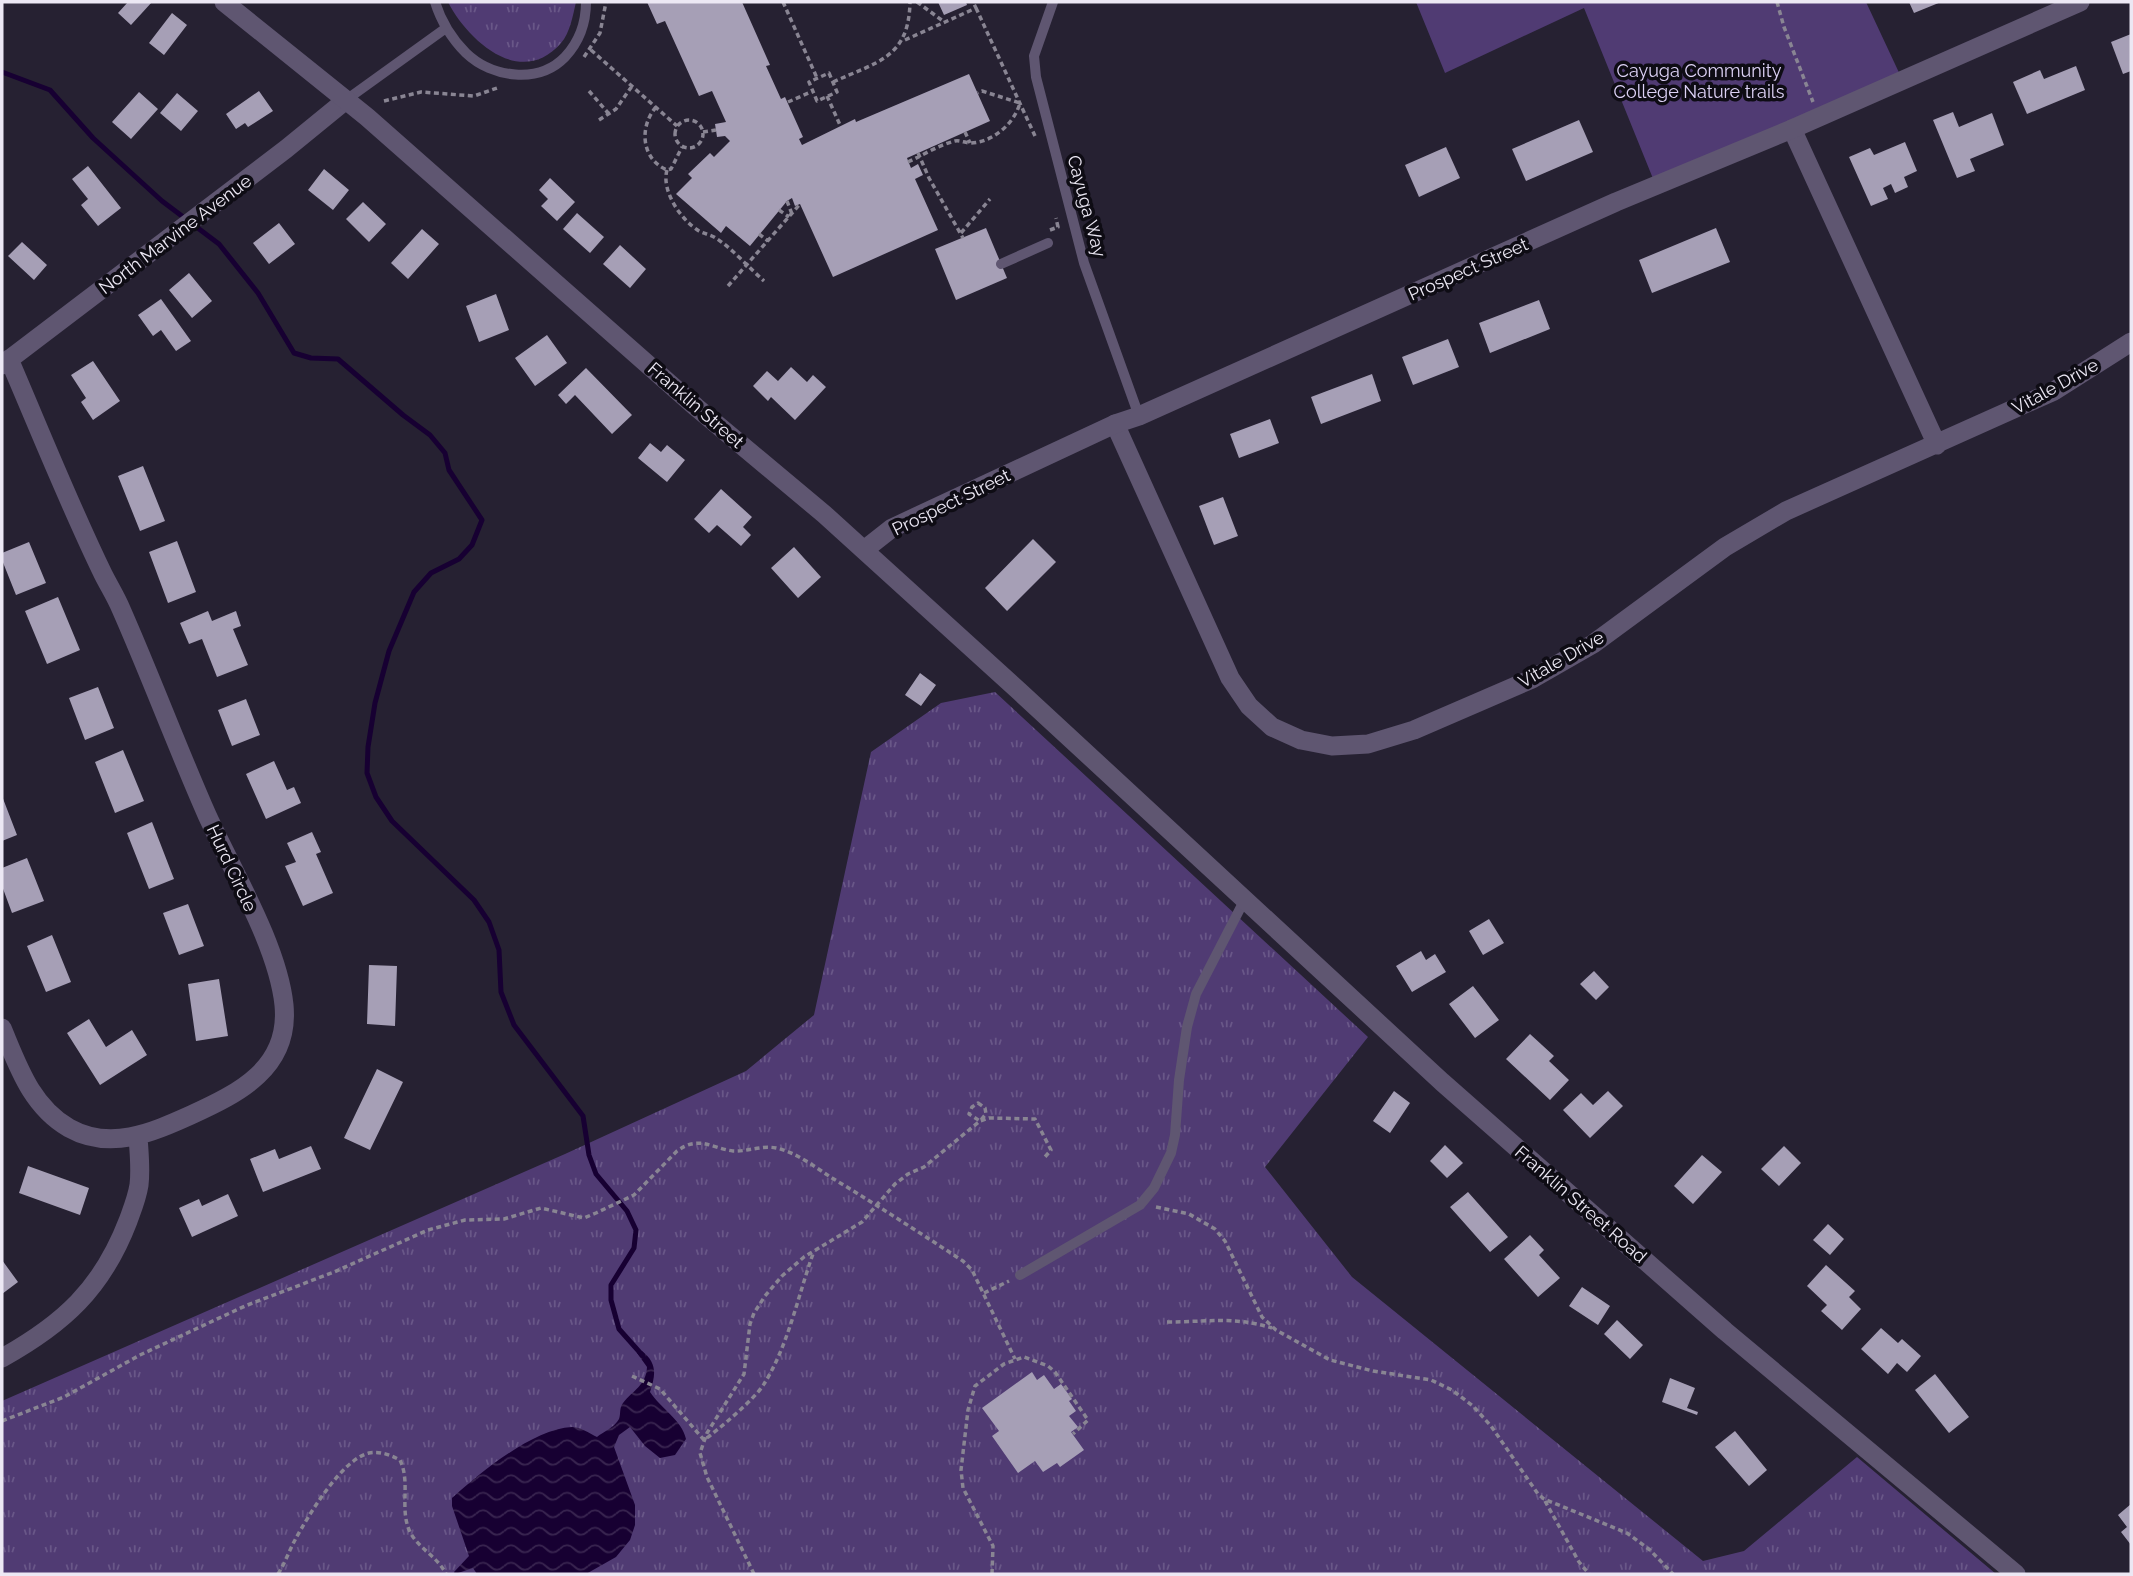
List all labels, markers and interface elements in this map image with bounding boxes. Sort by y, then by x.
park label: Cayuga Community College Nature trails [1614,60,1785,102]
street label: Cayuga Way [1063,153,1111,259]
street label: North Marvine Avenue [95,170,256,298]
street label: Prospect Street [1405,233,1531,305]
street label: Vitale Drive [2008,354,2102,418]
street label: Franklin Street [644,358,748,452]
street label: Prospect Street [889,464,1013,540]
street label: Vitale Drive [1515,626,1608,692]
street label: Hurd Circle [203,821,261,915]
street label: Franklin Street Road [1511,1141,1651,1267]

